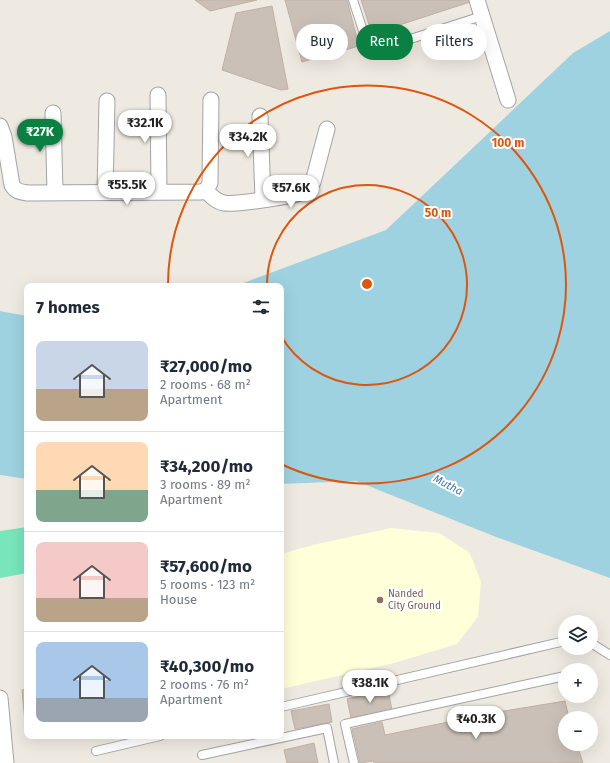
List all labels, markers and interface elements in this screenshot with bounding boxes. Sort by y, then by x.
chip: Buy [296,24,348,60]
chip: Rent [356,24,413,60]
chip: Filters [421,24,487,60]
pin: ₹32.1K [112,110,178,144]
text: ₹32.1K [127,115,163,130]
pin: ₹27K [16,119,64,153]
text: ₹27K [26,124,54,139]
pin: ₹34.2K [215,124,281,158]
text: ₹34.2K [228,129,268,144]
text: 100 m [492,136,524,150]
pin: ₹55.5K [94,172,160,206]
pin: ₹57.6K [258,175,324,209]
text: ₹55.5K [107,177,147,192]
text: ₹57.6K [272,180,310,195]
text: 50 m [425,206,451,220]
centre of rings [360,277,374,291]
icon: filters [250,296,272,318]
text: 7 homes [36,297,100,318]
text: ₹27,000/mo [160,356,252,377]
icon: home [68,357,116,405]
text: 2 rooms · 68 m² [160,377,251,392]
text: Apartment [160,392,222,407]
text: ₹34,200/mo [160,456,253,477]
icon: home [68,458,116,506]
water label: Mutha [431,472,465,498]
text: 3 rooms · 89 m² [160,477,250,492]
text: Apartment [160,492,222,507]
text: ₹57,600/mo [160,556,252,577]
icon: home [68,558,116,606]
text: 5 rooms · 123 m² [160,577,255,592]
place label: Nanded City Ground [388,588,441,612]
text: House [160,592,197,607]
marker: Nanded City Ground [375,595,385,605]
map controls [558,615,598,751]
button: layers [558,615,598,655]
text: ₹40,300/mo [160,656,254,677]
icon: home [68,658,116,706]
button: + [558,663,598,703]
pin: ₹38.1K [337,670,403,704]
text: ₹38.1K [351,675,389,690]
text: 2 rooms · 76 m² [160,677,249,692]
text: Apartment [160,692,222,707]
pin: ₹40.3K [443,706,509,740]
text: ₹40.3K [456,711,496,726]
button: − [558,711,598,751]

